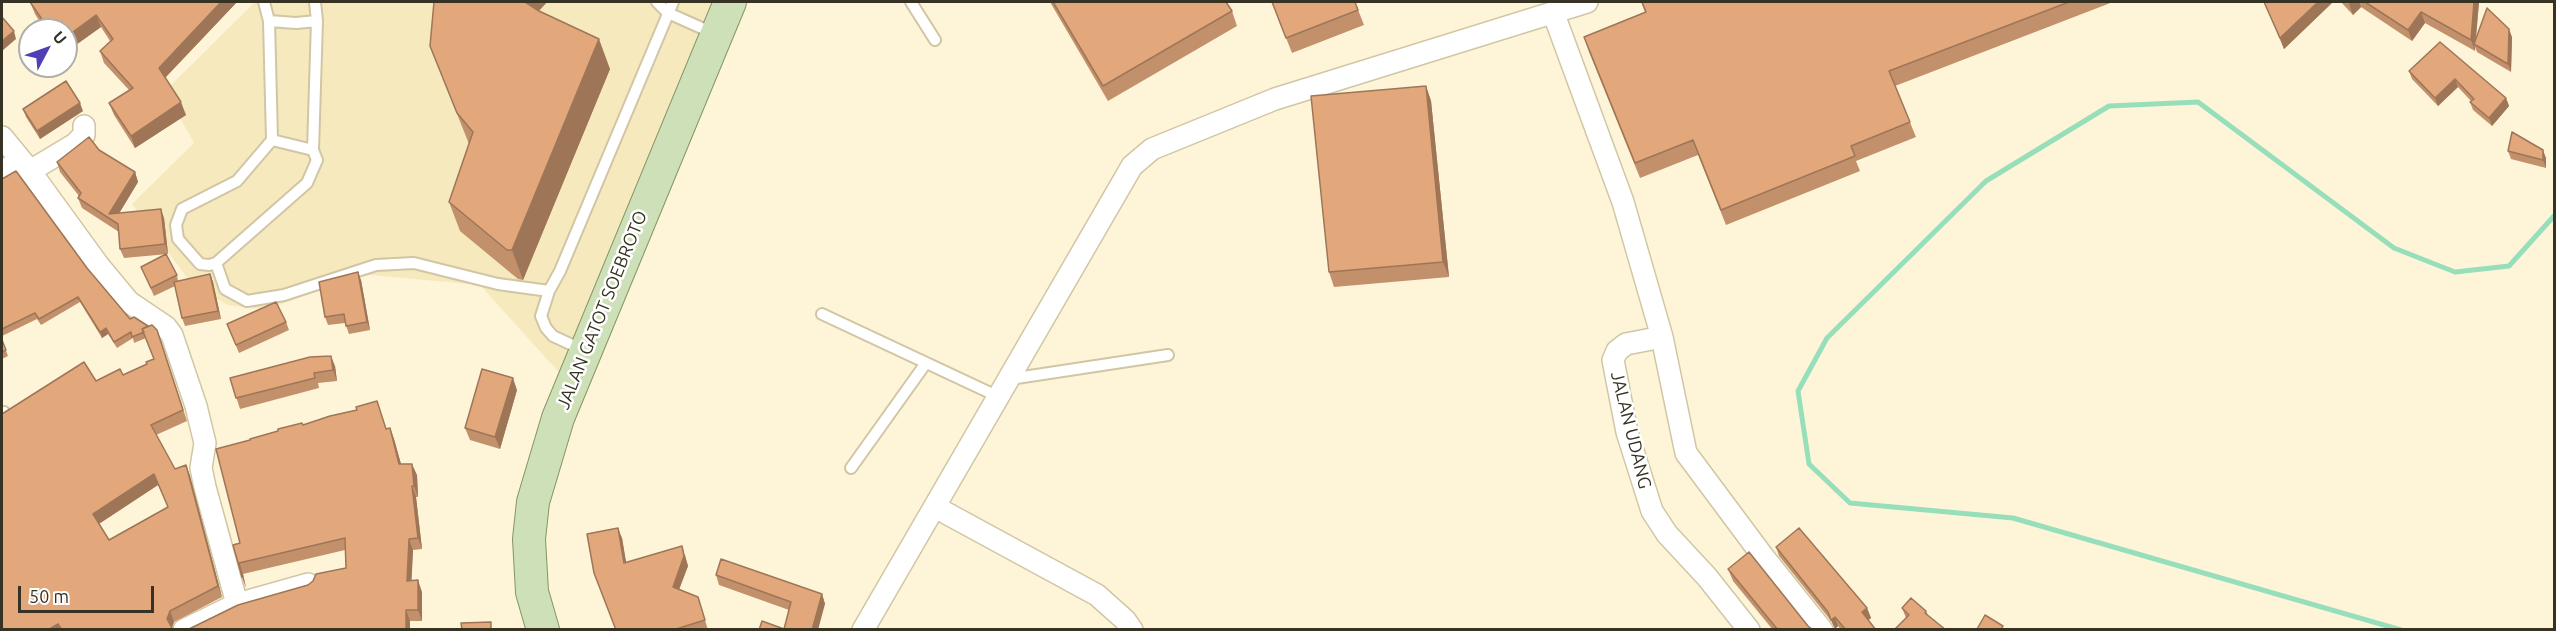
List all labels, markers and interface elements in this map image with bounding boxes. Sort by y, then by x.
north arrow [18,18,78,78]
text: U [50,27,71,48]
street label: JALAN GATOT SOEBROTO [552,207,652,413]
street label: JALAN UDANG [1606,369,1656,491]
scale bar [21,574,158,612]
text: 50 m [29,586,69,606]

